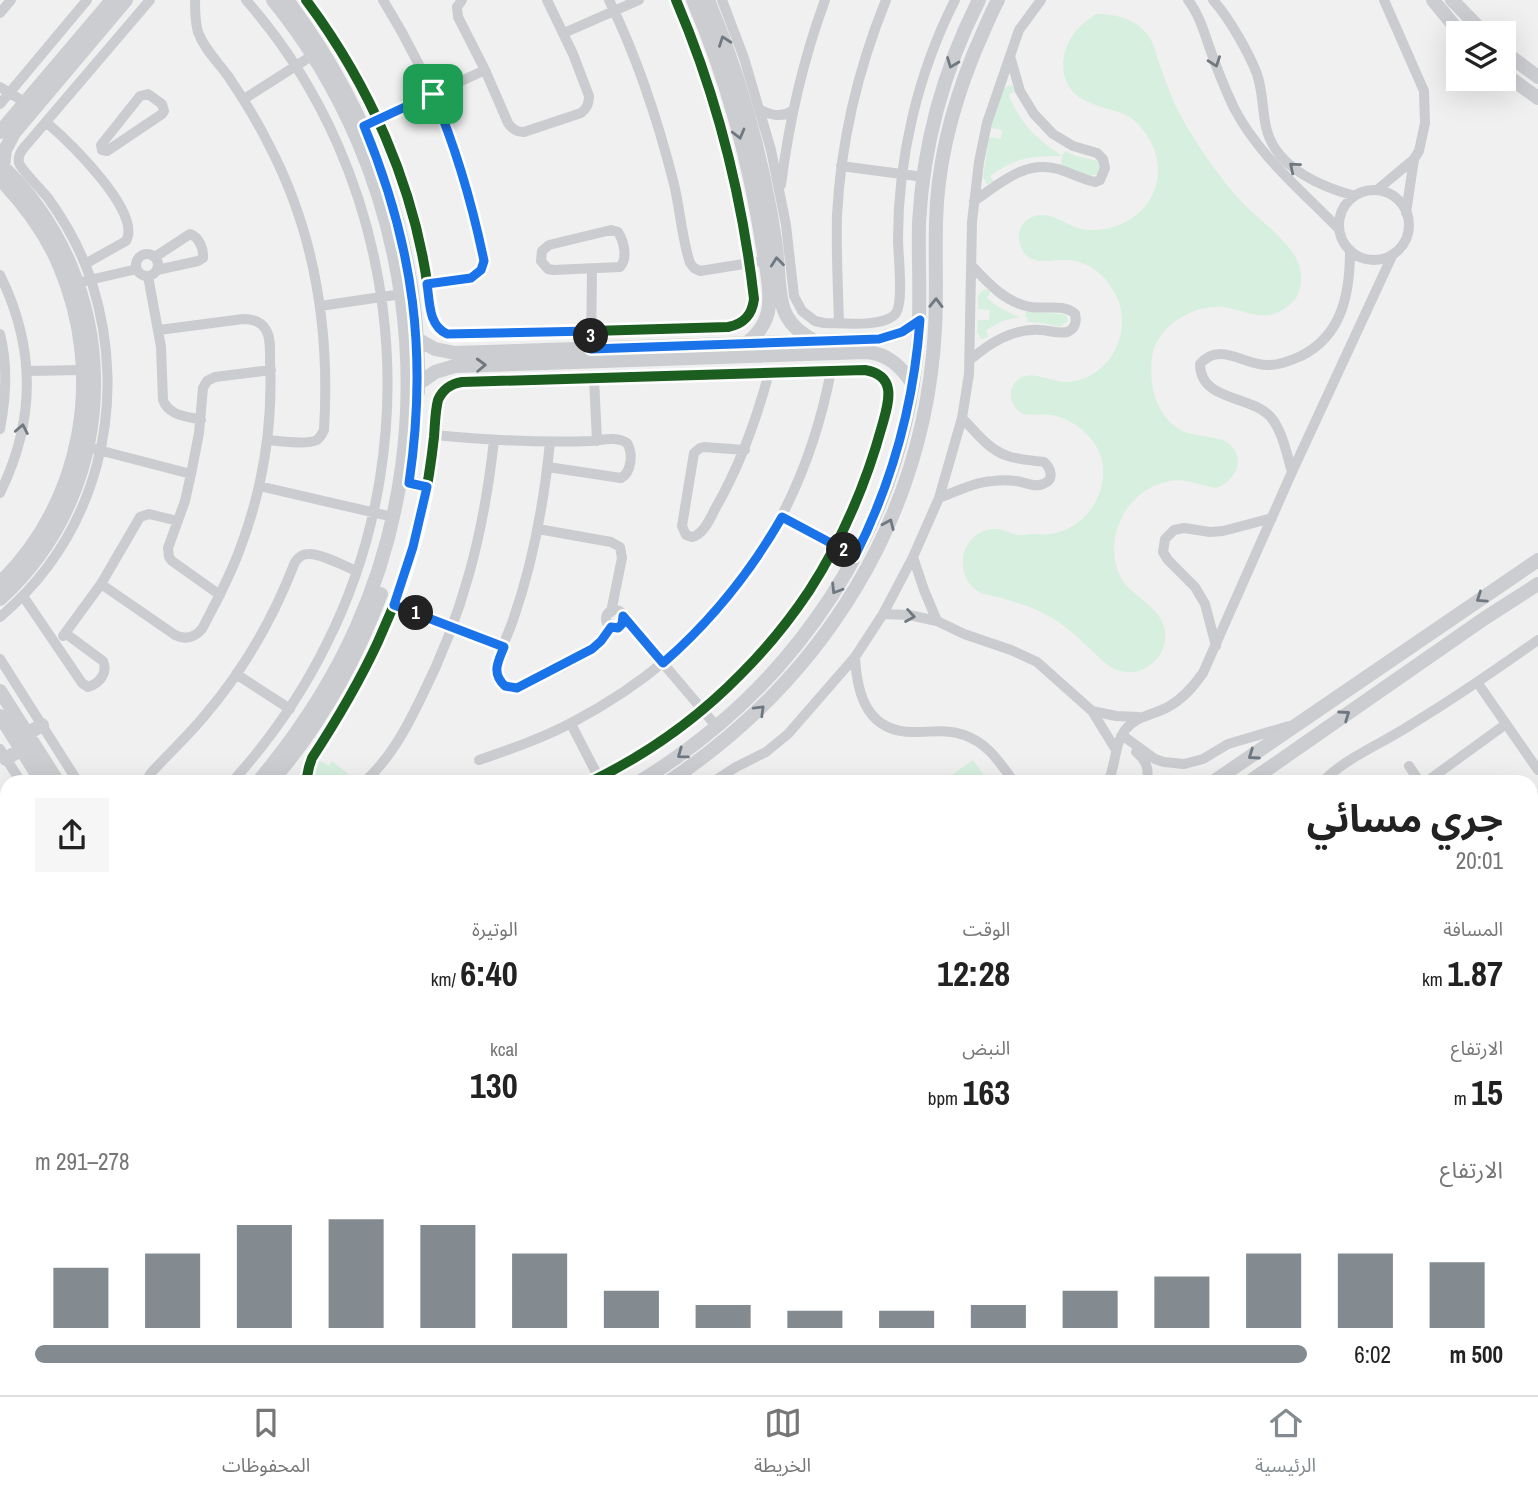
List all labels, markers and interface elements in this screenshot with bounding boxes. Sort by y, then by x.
map controls [1446,21,1516,91]
button: layers [1446,21,1516,91]
one-way arrow [719,36,733,48]
one-way arrow [947,56,961,68]
one-way arrow [1207,56,1221,68]
pin [403,64,463,124]
icon: arrive [414,75,452,113]
one-way arrow [731,128,746,140]
one-way arrow [1289,163,1302,175]
one-way arrow [770,256,785,267]
one-way arrow [928,297,944,308]
pin: 3 [574,318,608,354]
text: 3 [586,322,595,348]
one-way arrow [476,358,487,373]
one-way arrow [14,423,29,435]
one-way arrow [881,519,895,531]
pin: 2 [826,532,862,568]
text: 2 [839,536,848,562]
one-way arrow [832,582,845,595]
one-way arrow [1476,590,1489,602]
pin: 1 [398,596,434,630]
text: 1 [411,599,420,625]
one-way arrow [904,608,916,623]
one-way arrow [751,705,764,718]
one-way arrow [1337,711,1350,723]
one-way arrow [677,746,690,758]
one-way arrow [1248,747,1261,759]
text: جري مسائي [1307,793,1503,844]
button: share [35,798,109,872]
text: 20:01 [1456,845,1503,876]
text: الوتيرة [472,916,518,942]
text: الوقت [963,916,1010,942]
text: المسافة [1443,916,1503,942]
text: 6:40 [460,950,518,997]
text: 12:28 [937,950,1010,997]
text: 1.87 [1447,950,1503,997]
text: /km [431,966,460,992]
text: km [1422,966,1447,992]
text: النبض [962,1035,1010,1061]
text: الارتفاع [1451,1035,1503,1061]
text: kcal [490,1036,518,1062]
text: 130 [470,1062,518,1109]
text: 163 [962,1069,1010,1116]
text: 15 [1471,1069,1503,1116]
text: bpm [928,1085,962,1111]
text: m [1454,1085,1471,1111]
text: 278–291 m [35,1146,129,1177]
text: الارتفاع [1440,1154,1503,1185]
text: 6:02 [1354,1339,1391,1370]
text: 500 m [1450,1339,1503,1370]
tab: المحفوظات [222,1404,310,1486]
tab: الخريطة [754,1404,811,1486]
tab: الرئيسية [1255,1404,1316,1486]

